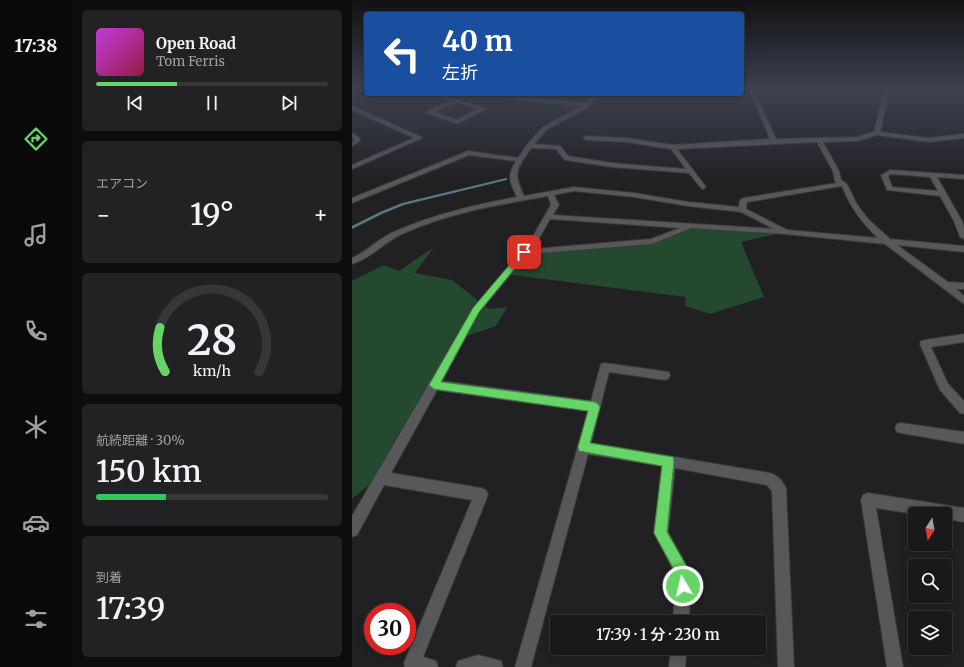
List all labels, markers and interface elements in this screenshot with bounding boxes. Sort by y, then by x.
text: 40 m [442,23,513,59]
icon: left [376,28,428,80]
text: 17:38 [15,34,57,57]
text: Open Road [156,34,236,53]
text: Tom Ferris [156,53,225,70]
text: 左折 [442,61,478,84]
icon: previous [124,92,146,114]
icon: pause [201,92,223,114]
icon: next [278,92,300,114]
icon: directions [22,125,50,153]
text: エアコン [96,175,148,192]
text: 19° [190,195,234,233]
text: − [96,201,111,229]
text: + [313,201,328,229]
icon: music [22,221,50,249]
pin [507,235,541,269]
icon: arrive [513,241,535,263]
text: 28 [187,313,237,365]
icon: phone [22,317,50,345]
text: km/h [193,361,231,379]
icon: climate [22,413,50,441]
text: 航続距離 · 30% [96,432,185,449]
text: 150 km [96,452,202,490]
north arrow [908,507,952,551]
map controls [908,507,952,655]
icon: car [22,509,50,537]
button: search [908,559,952,603]
position arrow [662,565,704,607]
text: 到着 [96,569,122,586]
text: 17:39 [96,589,165,627]
speed limit sign: 30 [364,603,416,655]
icon: filters [22,605,50,633]
button: layers [908,611,952,655]
text: 17:39 · 1 分 · 230 m [596,625,720,644]

